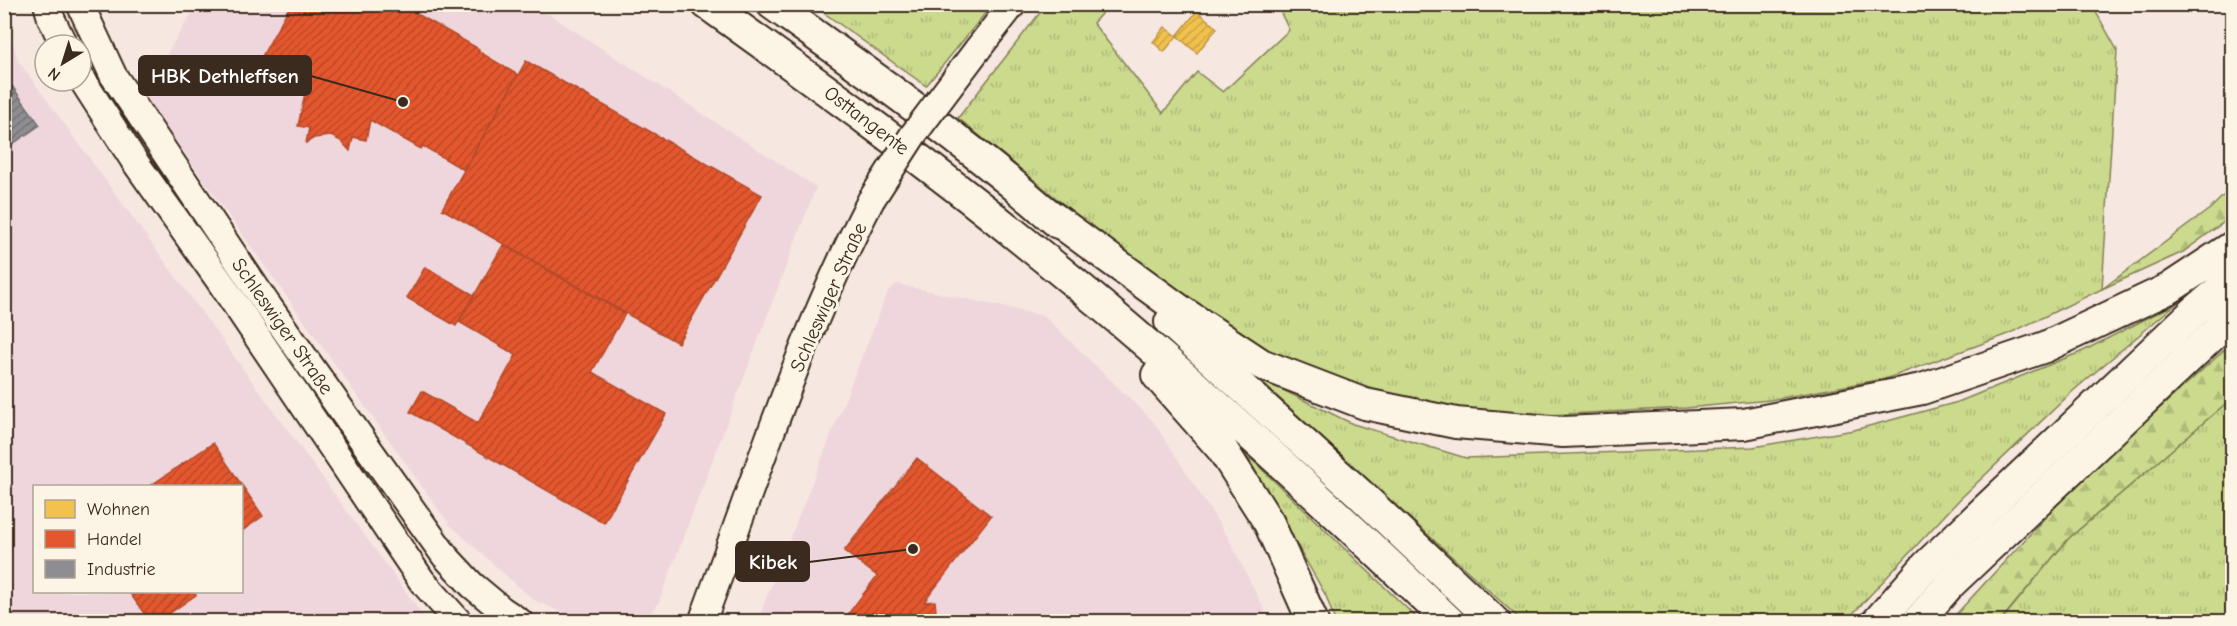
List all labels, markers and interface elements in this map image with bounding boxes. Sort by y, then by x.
north arrow [33,33,93,93]
callout: HBK Dethleffsen [139,56,311,95]
text: N [45,64,64,84]
text: HBK Dethleffsen [151,64,299,88]
street label: Osttangente [820,81,914,160]
street label: Schleswiger Straße [785,219,872,375]
street label: Schleswiger Straße [227,254,338,399]
legend [33,485,243,593]
text: Wohnen [87,499,150,520]
text: Handel [87,529,142,550]
callout: Kibek [736,542,809,581]
text: Kibek [749,550,798,574]
text: Industrie [87,559,156,580]

